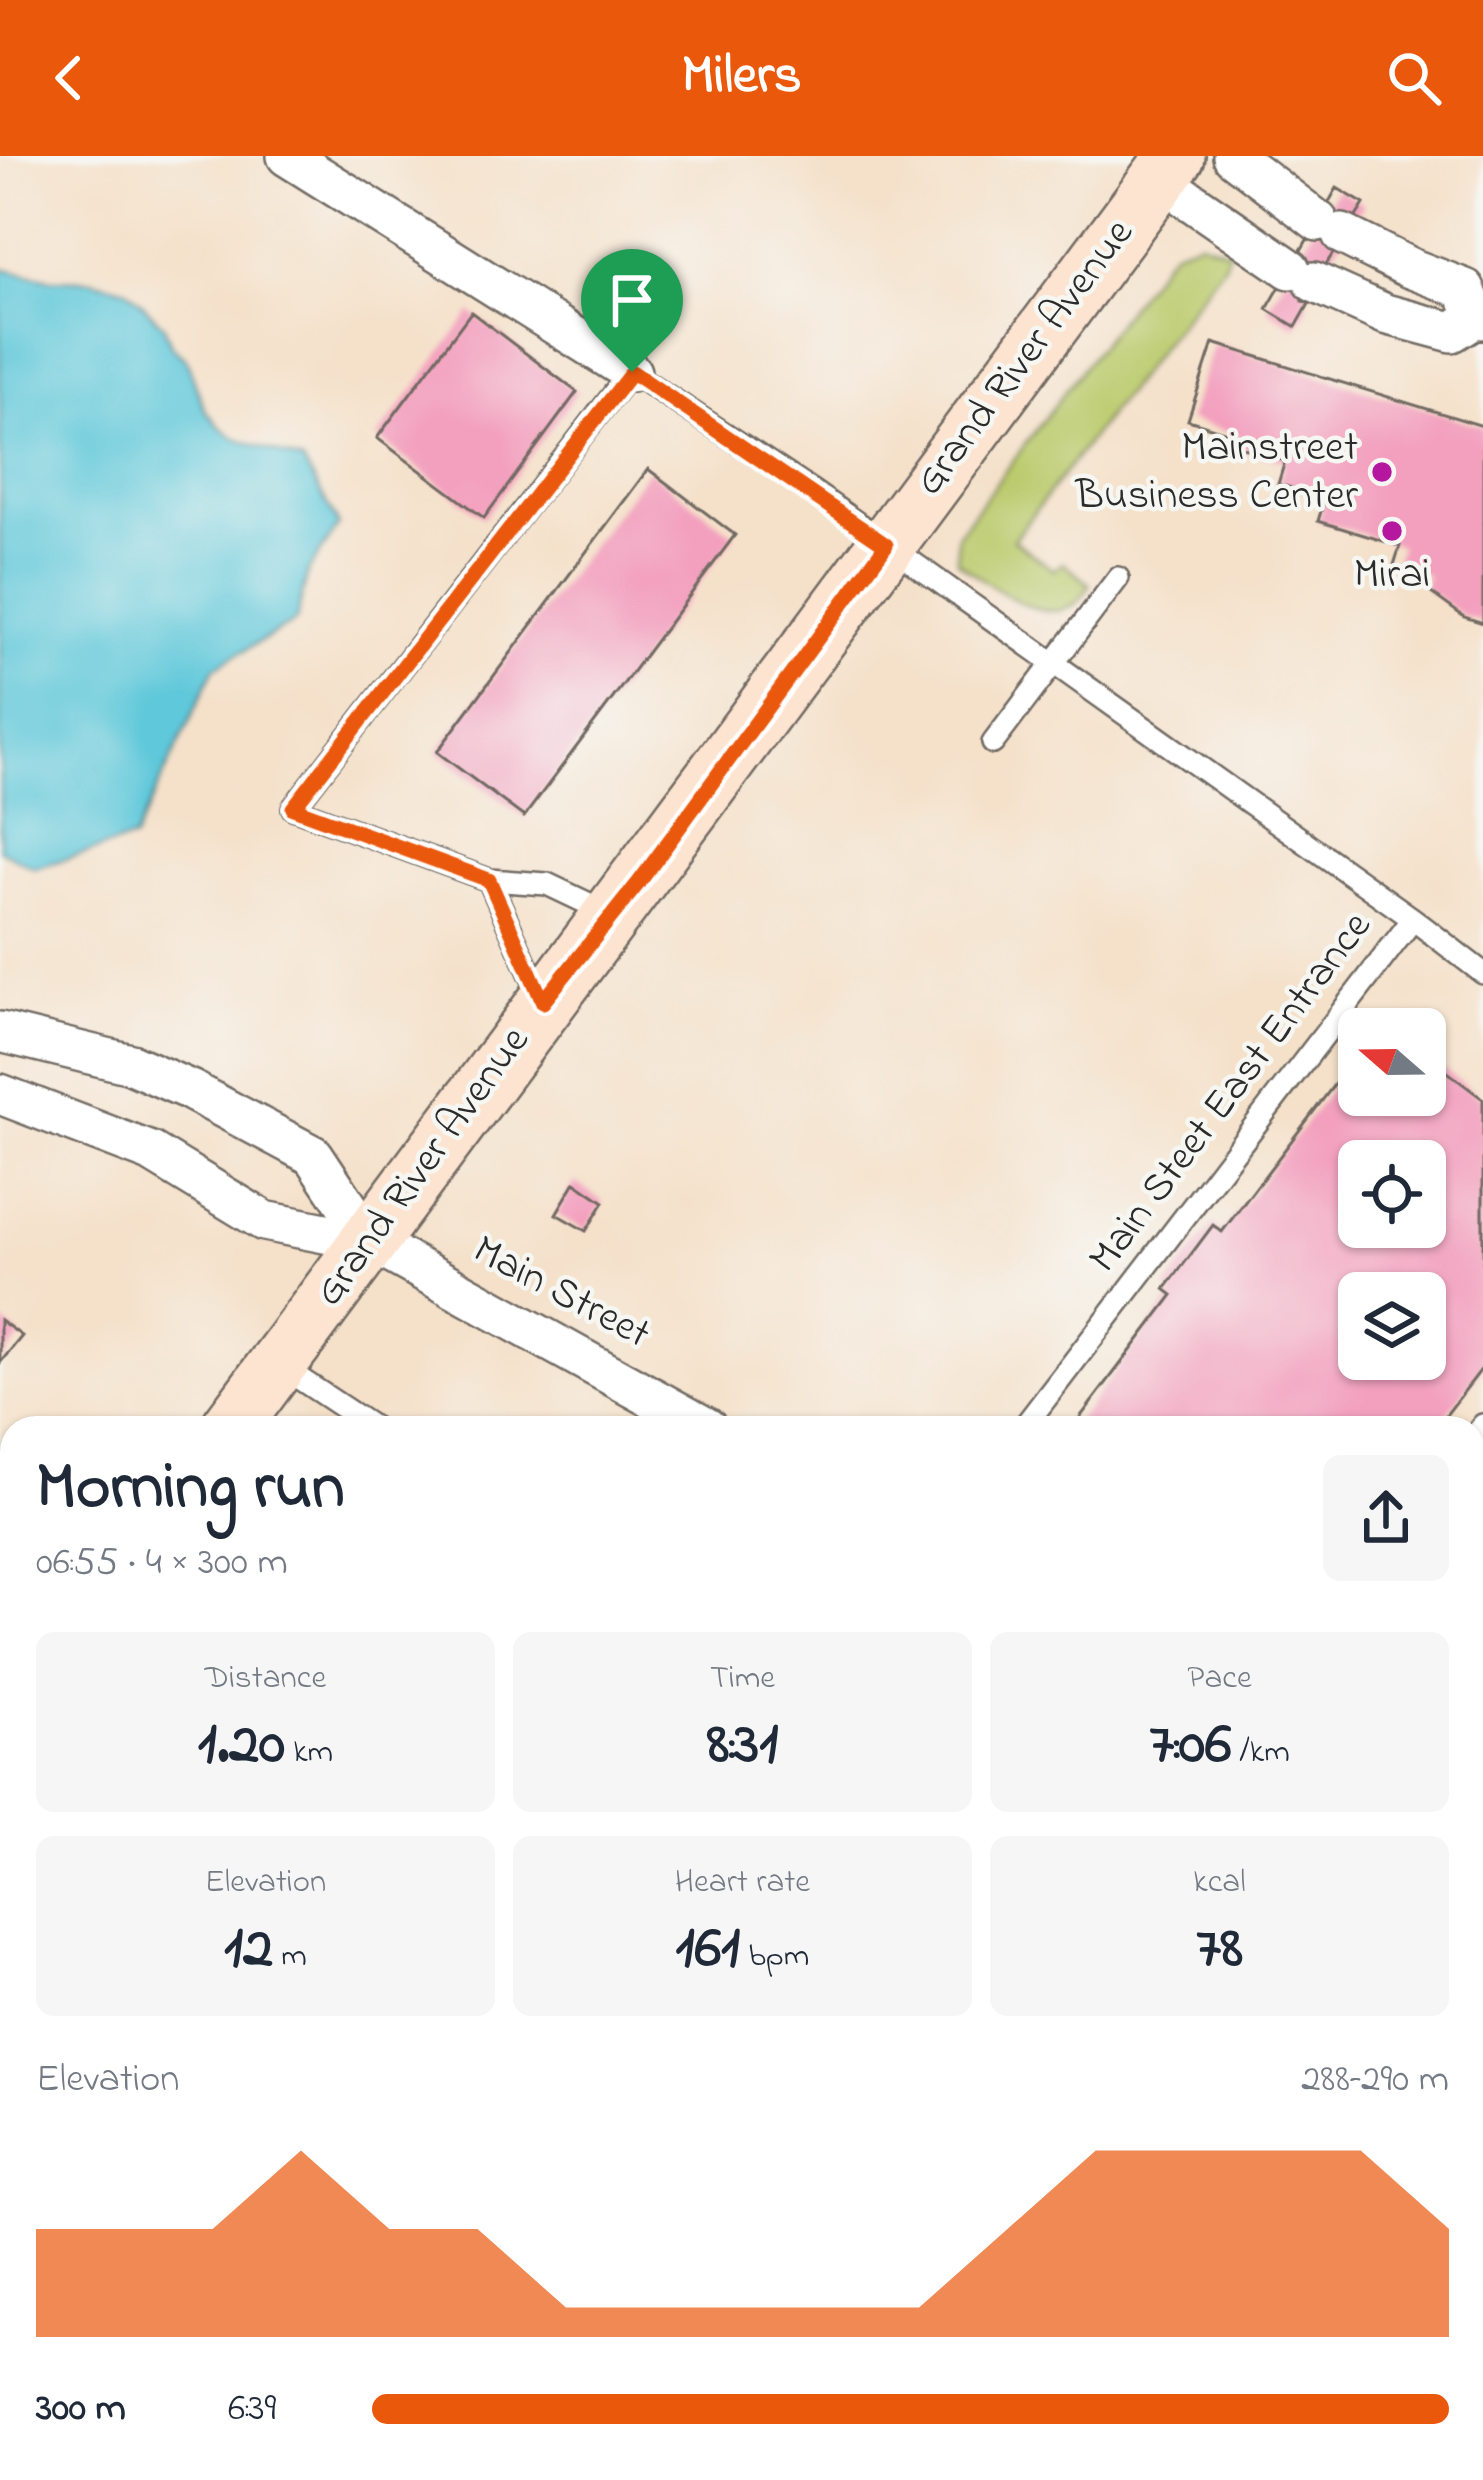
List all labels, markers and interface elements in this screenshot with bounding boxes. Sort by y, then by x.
text: Milers [682,39,802,117]
icon: back [36,45,102,111]
icon: search [1381,45,1447,111]
street label: Grand River Avenue [900,207,1150,509]
pin [581,249,683,372]
icon: arrive [599,267,665,333]
place label: Mainstreet Business Center [1075,418,1359,527]
marker: Mainstreet Business Center [1369,459,1395,485]
marker: Mirai [1379,518,1405,544]
place label: Mirai [1354,545,1430,606]
street label: Main Steet East Entrance [1075,899,1387,1286]
north arrow [1338,1008,1446,1116]
map controls [1338,1008,1446,1380]
street label: Grand River Avenue [300,1014,546,1320]
button: locate [1338,1140,1446,1248]
street label: Main Street [462,1221,660,1365]
button: layers [1338,1272,1446,1380]
text: Morning run [36,1442,345,1538]
button: share [1323,1455,1449,1581]
text: 06:55 · 4 × 300 m [36,1535,288,1592]
text: Distance [205,1655,326,1703]
text: Time [710,1655,775,1703]
text: Pace [1187,1655,1252,1703]
text: 1.20 [198,1703,285,1790]
text: 8:31 [707,1703,778,1790]
text: 7:06 [1149,1703,1231,1790]
text: km [285,1729,333,1777]
text: /km [1231,1729,1290,1777]
text: Elevation [205,1859,326,1907]
text: Heart rate [675,1859,810,1907]
text: kcal [1193,1859,1246,1907]
text: 12 [224,1907,273,1994]
text: 161 [676,1907,740,1994]
text: 78 [1196,1907,1243,1994]
text: m [273,1933,307,1981]
text: bpm [740,1933,809,1981]
text: Elevation [36,2052,179,2109]
text: 288–290 m [1301,2052,1449,2109]
text: 300 m [36,2381,126,2438]
text: 6:39 [228,2381,276,2438]

